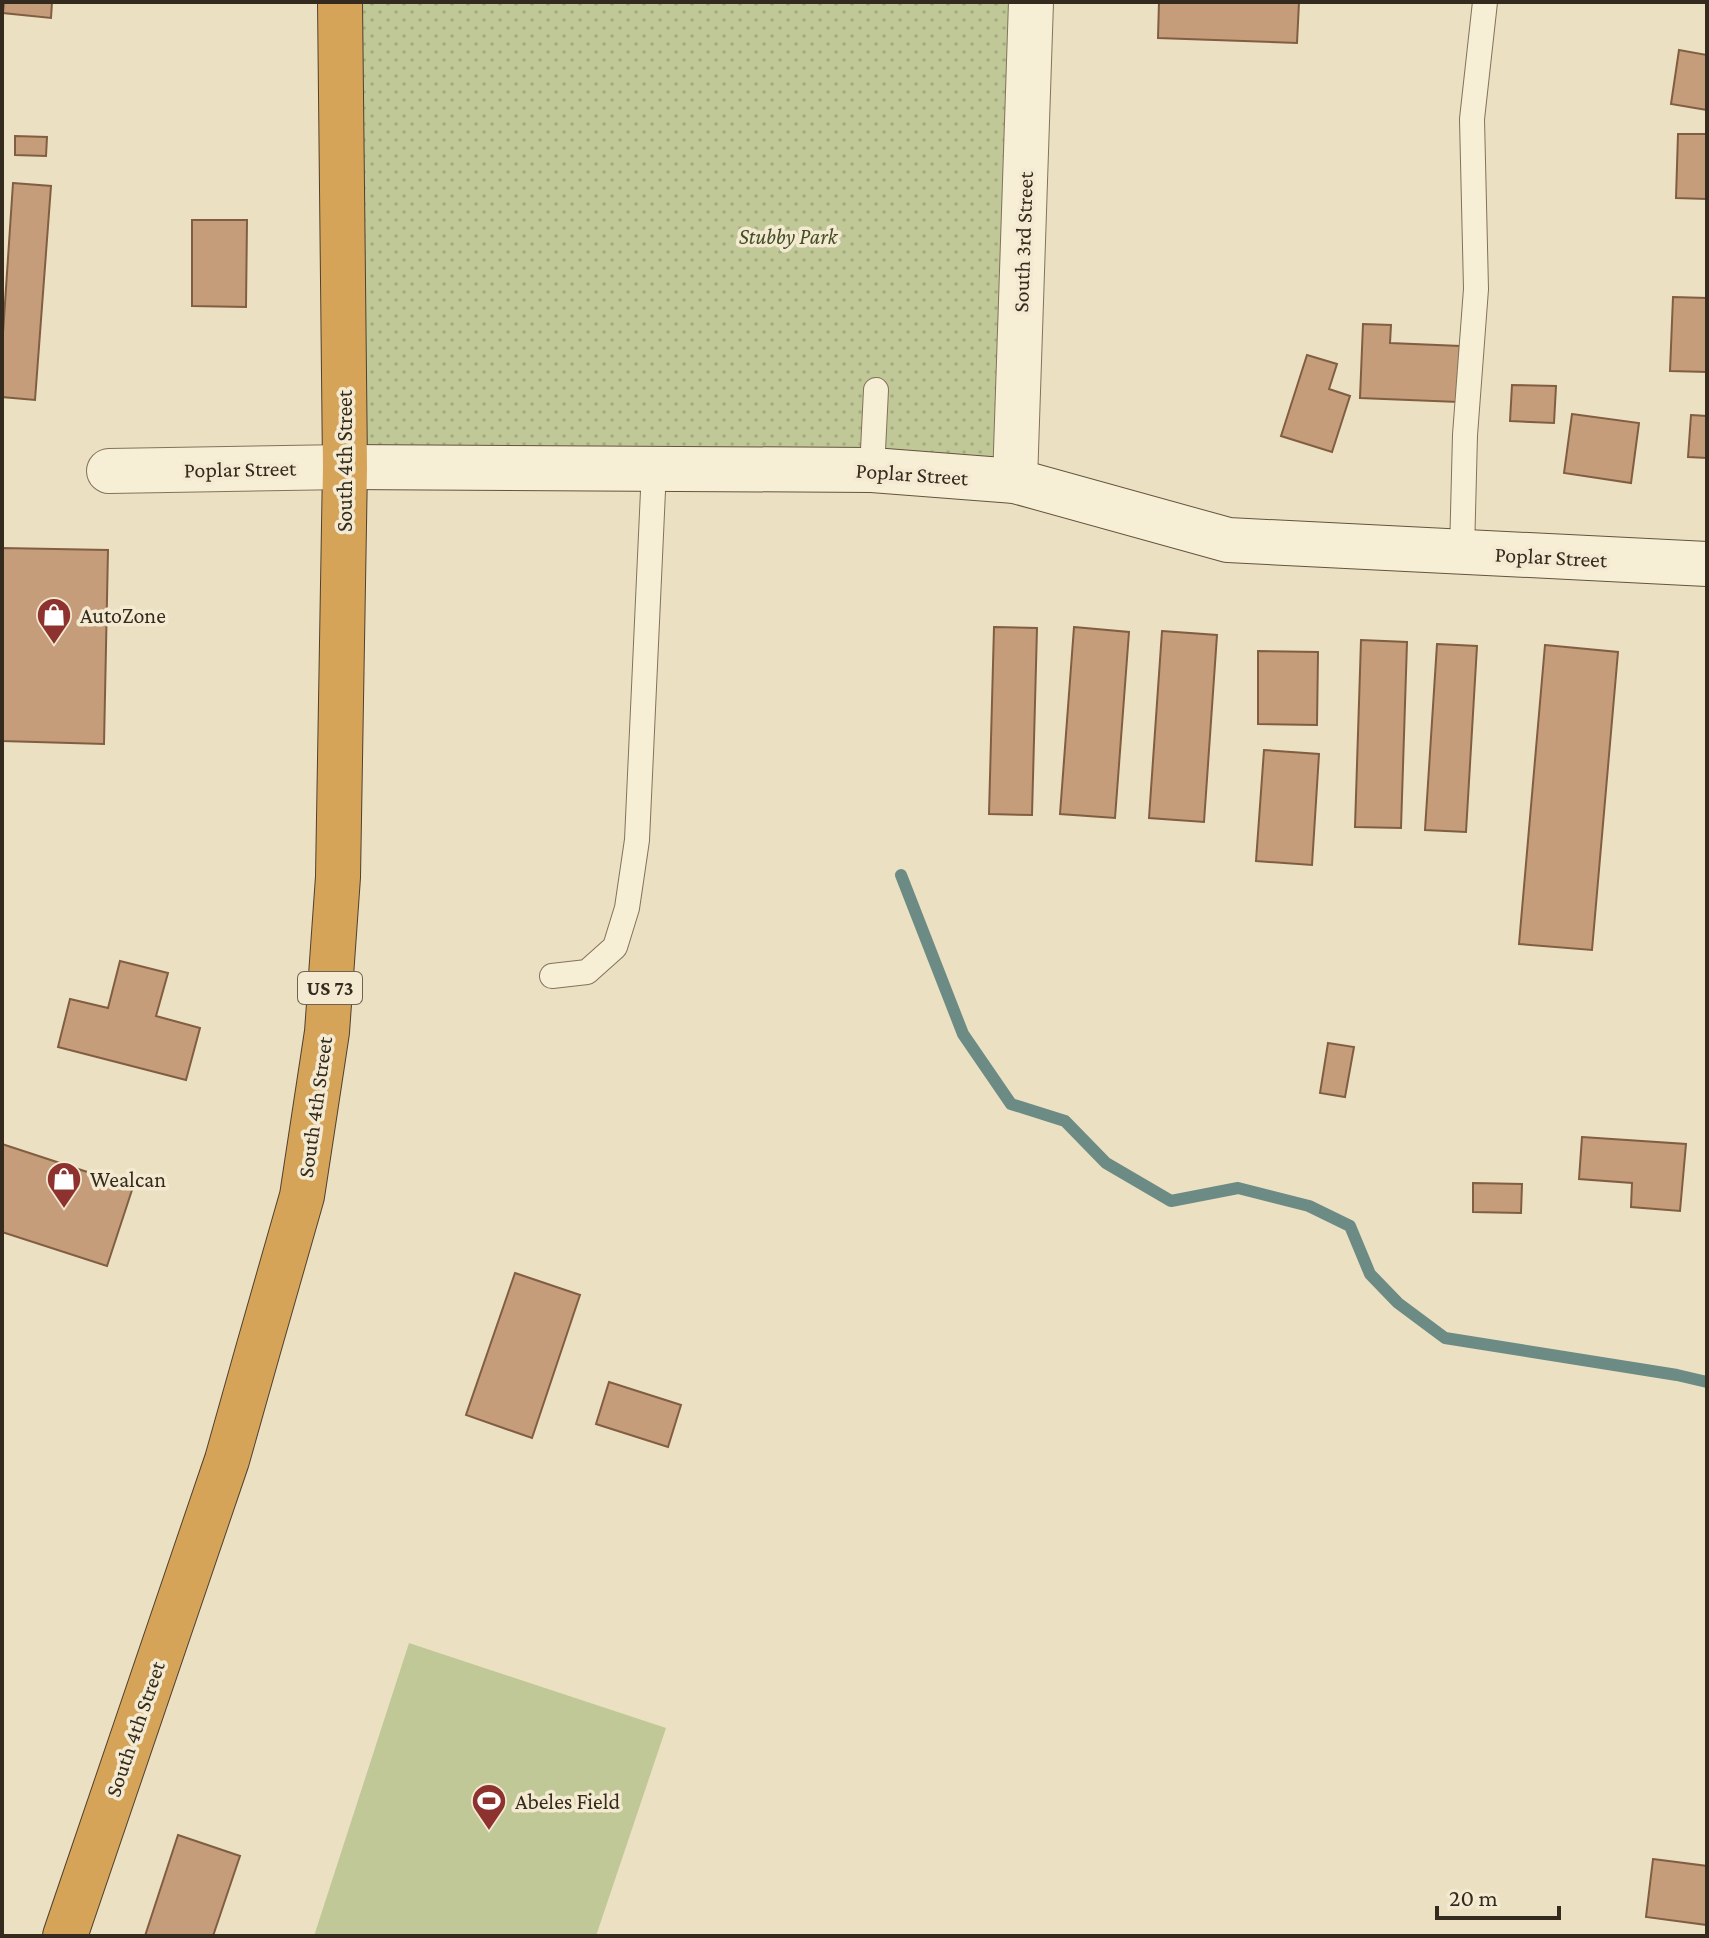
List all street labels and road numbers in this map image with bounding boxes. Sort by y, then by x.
street label: South 3rd Street [1008,170,1038,313]
street label: South 4th Street [332,389,357,532]
street label: Poplar Street [184,456,297,482]
street label: Poplar Street [855,458,970,490]
street label: Poplar Street [1494,542,1609,572]
road number: US 73 [298,972,362,1004]
street label: South 4th Street [293,1034,337,1179]
street label: South 4th Street [100,1657,170,1800]

